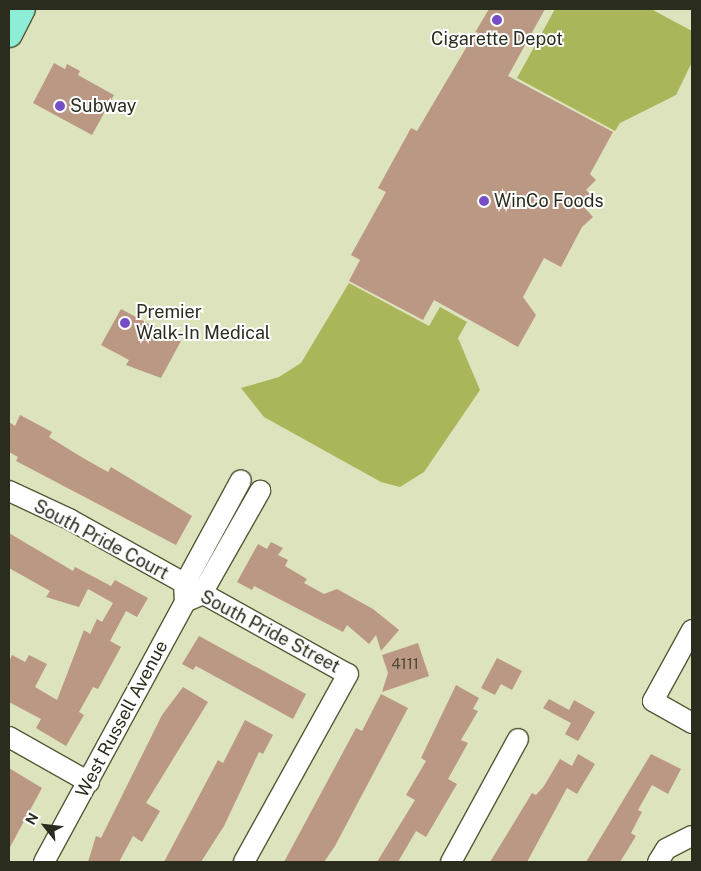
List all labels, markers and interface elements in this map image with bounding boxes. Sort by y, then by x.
marker: Cigarette Depot [491,14,503,26]
place label: Cigarette Depot [431,28,563,50]
place label: Subway [70,95,136,117]
marker: Subway [54,100,66,112]
place label: WinCo Foods [494,190,604,212]
marker: WinCo Foods [478,195,490,207]
place label: Premier Walk-In Medical [136,302,270,344]
marker: Premier Walk-In Medical [118,316,132,330]
street label: South Pride Court [30,495,172,585]
street label: South Pride Street [196,586,344,678]
street label: West Russell Avenue [72,637,172,801]
house number: 4111 [391,655,419,673]
north arrow [20,801,70,851]
text: N [22,810,42,827]

